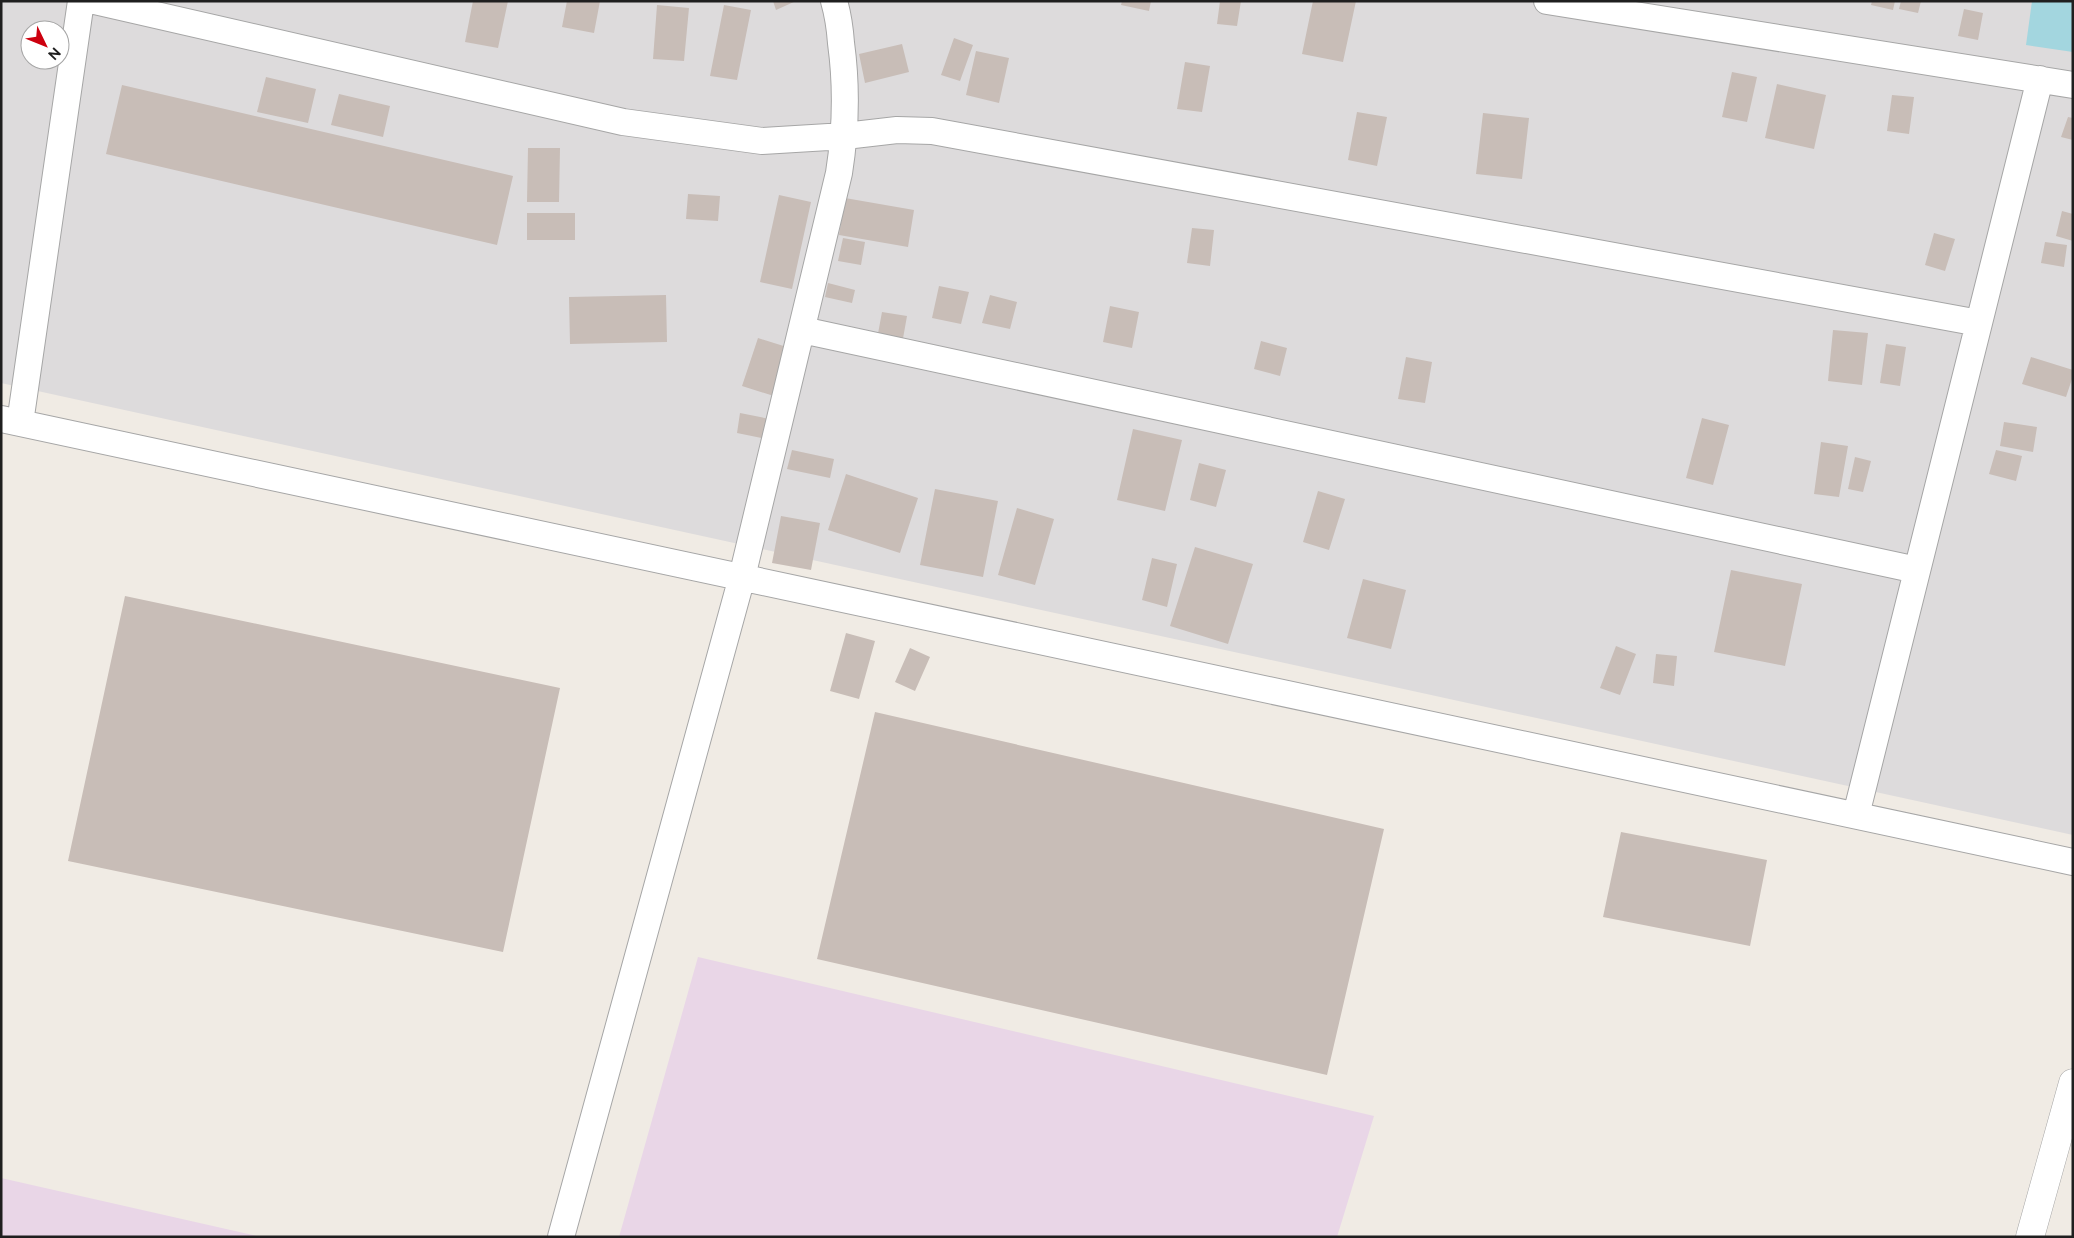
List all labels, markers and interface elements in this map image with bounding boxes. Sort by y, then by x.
north arrow [20,20,70,70]
text: N [45,45,64,63]

